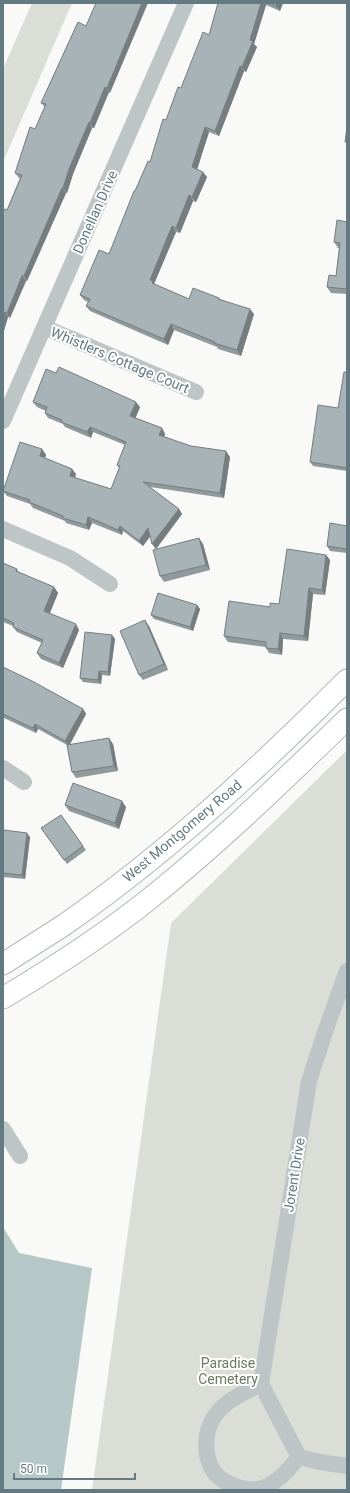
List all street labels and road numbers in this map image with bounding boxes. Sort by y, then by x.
street label: Donellan Drive [70,168,120,256]
street label: Whistlers Cottage Court [48,324,192,397]
street label: West Montgomery Road [119,777,245,885]
street label: Jorent Drive [280,1137,308,1213]

